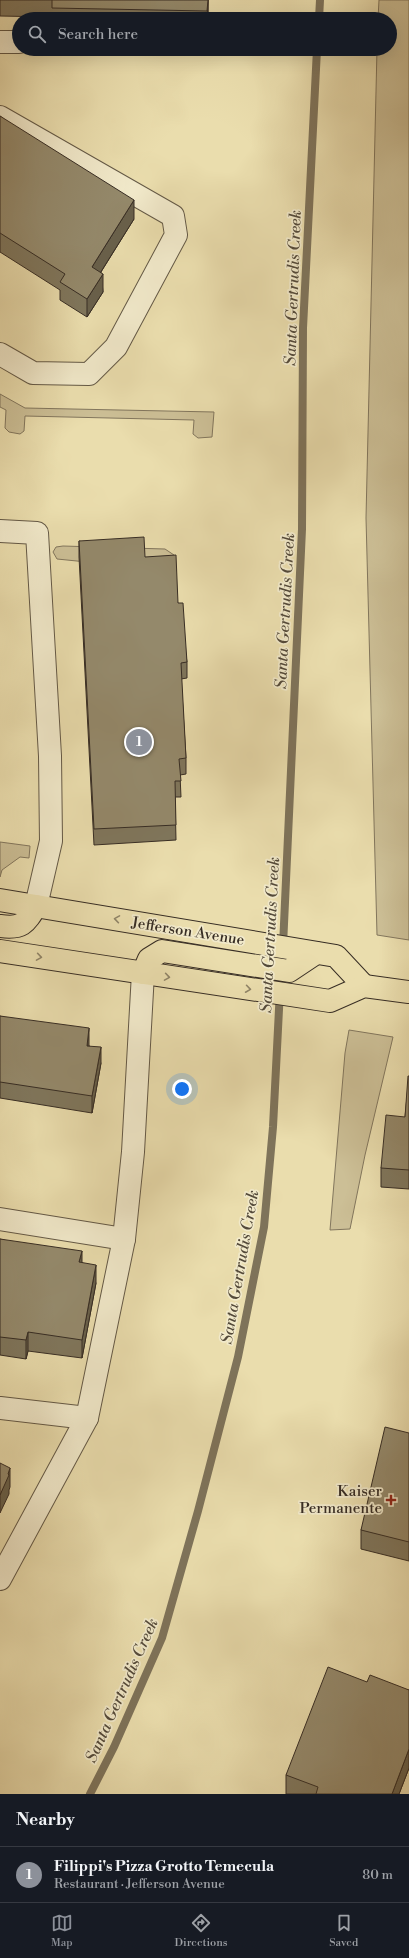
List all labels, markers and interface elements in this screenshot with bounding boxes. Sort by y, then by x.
search box [12,12,397,56]
icon: search [26,23,48,45]
text: Search here [58,25,138,44]
water label: Santa Gertrudis Creek [280,210,306,366]
water label: Santa Gertrudis Creek [271,533,299,689]
pin: 1 [126,727,152,757]
water label: Santa Gertrudis Creek [256,857,284,1013]
street label: Jefferson Avenue [129,913,246,950]
one-way arrow [114,915,120,924]
one-way arrow [35,952,42,961]
one-way arrow [164,972,170,981]
one-way arrow [245,984,251,993]
your location [172,1079,192,1099]
water label: Santa Gertrudis Creek [217,1189,263,1346]
place label: Kaiser Permanente [299,1482,383,1518]
marker: Kaiser Permanente [385,1494,397,1506]
water label: Santa Gertrudis Creek [81,1615,163,1766]
text: Nearby [16,1809,75,1831]
text: Filippi's Pizza Grotto Temecula [54,1857,274,1876]
text: 1 [26,1867,32,1883]
text: 80 m [362,1867,393,1883]
text: Restaurant · Jefferson Avenue [54,1876,225,1892]
tab: Map [51,1912,73,1950]
tab: Directions [175,1912,228,1950]
tab: Saved [329,1912,358,1950]

